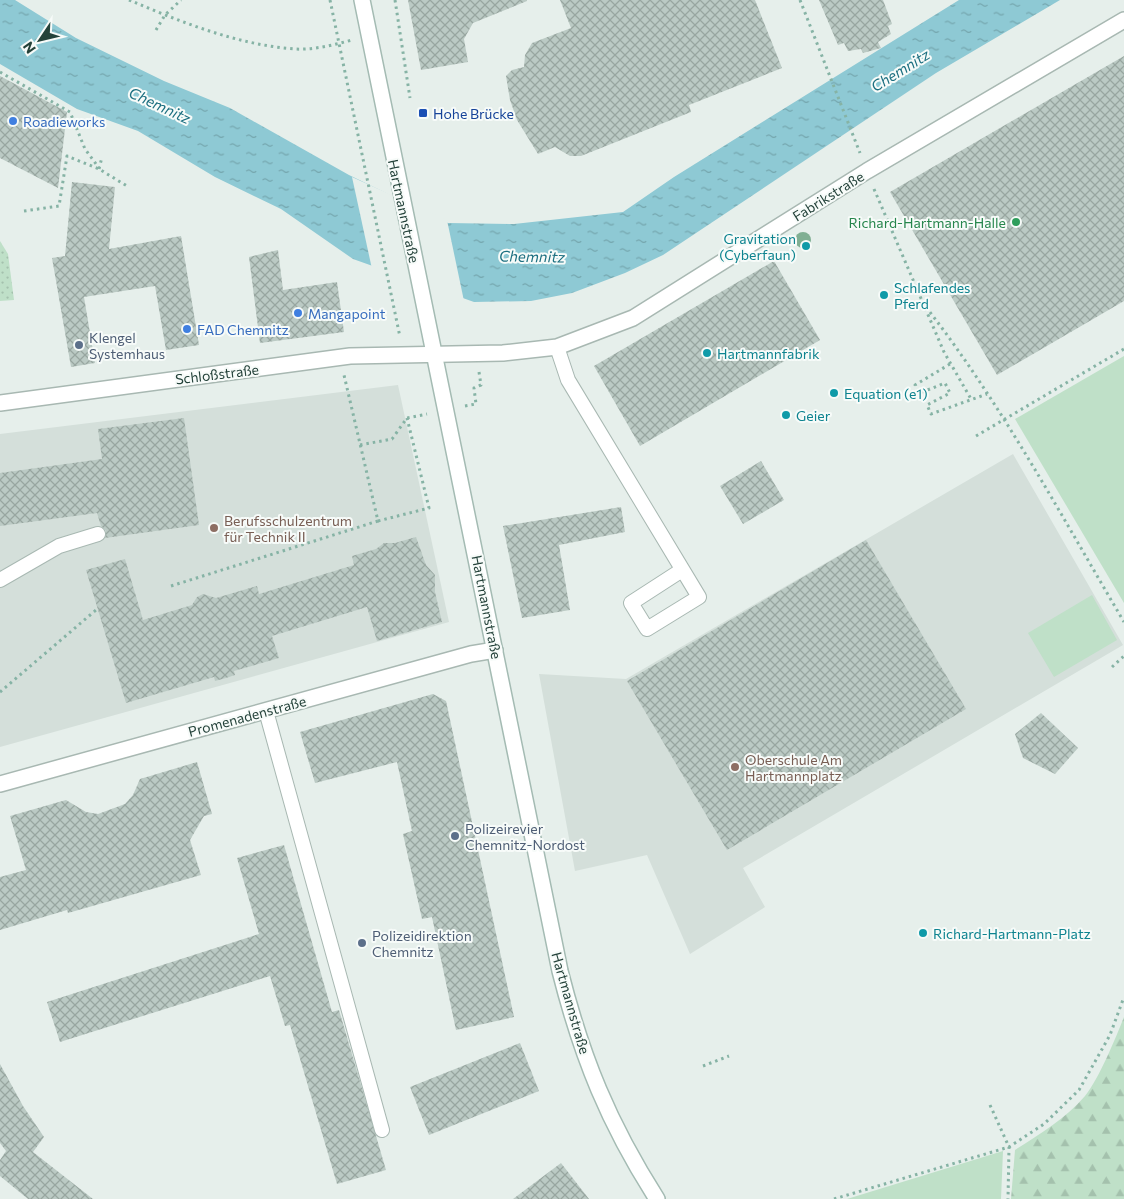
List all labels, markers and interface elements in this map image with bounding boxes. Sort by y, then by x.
north arrow [15,15,65,65]
text: N [19,39,39,57]
water label: Chemnitz [867,45,933,95]
water label: Chemnitz [126,83,194,127]
place label: Hohe Brücke [433,105,514,122]
marker: Hohe Brücke [417,107,429,119]
place label: Roadieworks [23,113,105,130]
marker: Roadieworks [7,115,19,127]
street label: Hartmannstraße [385,158,423,264]
street label: Fabrikstraße [789,167,867,225]
place label: Richard-Hartmann-Halle [848,214,1006,231]
marker: Richard-Hartmann-Halle [1010,216,1022,228]
place label: Gravitation (Cyberfaun) [719,230,796,263]
marker: Gravitation (Cyberfaun) [800,240,812,252]
water label: Chemnitz [499,246,566,266]
place label: Schlafendes Pferd [894,279,970,312]
marker: Schlafendes Pferd [878,289,890,301]
place label: Mangapoint [308,305,386,322]
marker: Mangapoint [292,307,304,319]
place label: FAD Chemnitz [197,321,289,338]
marker: FAD Chemnitz [181,323,193,335]
place label: Klengel Systemhaus [89,329,165,362]
marker: Klengel Systemhaus [73,339,85,351]
place label: Hartmannfabrik [717,345,820,362]
marker: Hartmannfabrik [701,347,713,359]
street label: Schloßstraße [174,360,260,388]
place label: Equation (e1) [844,385,928,402]
marker: Equation (e1) [828,387,840,399]
place label: Geier [796,407,831,424]
marker: Geier [780,409,792,421]
place label: Berufsschulzentrum für Technik II [224,512,352,545]
marker: Berufsschulzentrum für Technik II [208,522,220,534]
street label: Hartmannstraße [469,554,505,660]
street label: Promenadenstraße [186,692,308,740]
place label: Oberschule Am Hartmannplatz [745,751,842,784]
marker: Oberschule Am Hartmannplatz [729,761,741,773]
place label: Polizeirevier Chemnitz-Nordost [465,820,585,853]
marker: Polizeirevier Chemnitz-Nordost [449,830,461,842]
place label: Richard-Hartmann-Platz [933,925,1091,942]
place label: Polizeidirektion Chemnitz [372,927,472,960]
marker: Richard-Hartmann-Platz [917,927,929,939]
marker: Polizeidirektion Chemnitz [356,937,368,949]
street label: Hartmannstraße [548,950,594,1056]

